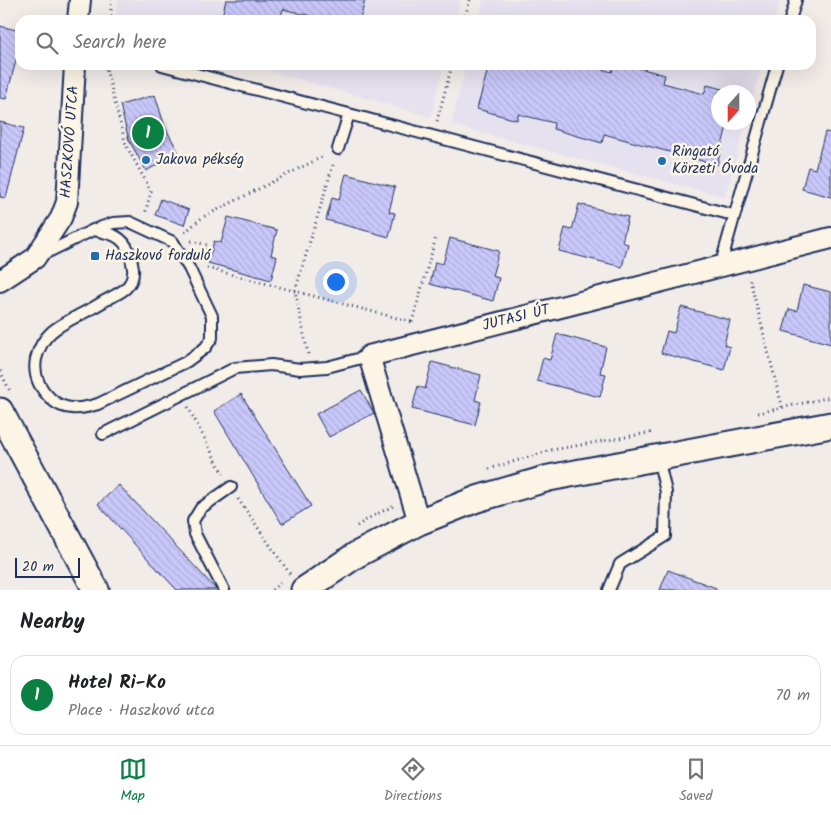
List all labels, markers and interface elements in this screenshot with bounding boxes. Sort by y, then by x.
search box [15,15,816,70]
text: Search here [73,28,167,58]
icon: search [33,29,61,57]
street label: HASZKOVÓ UTCA [54,85,86,199]
north arrow [711,85,756,130]
pin: 1 [132,114,164,152]
place label: Ringató Körzeti Óvoda [672,140,758,181]
place label: Jakova pékség [156,148,244,172]
marker: Jakova pékség [140,154,152,166]
marker: Ringató Körzeti Óvoda [656,155,668,167]
place label: Haszkovó forduló [105,244,212,268]
marker: Haszkovó forduló [89,250,101,262]
your location [323,269,349,295]
street label: JUTASI ÚT [480,298,554,338]
scale bar [15,555,80,578]
text: 20 m [22,556,54,578]
text: Nearby [20,606,85,639]
text: Hotel Ri-Ko [68,668,166,698]
text: 1 [35,683,39,708]
text: 70 m [775,683,810,708]
text: Place · Haszkovó utca [68,698,215,723]
tab: Map [119,755,147,807]
tab: Directions [384,755,442,807]
tab: Saved [679,755,712,807]

